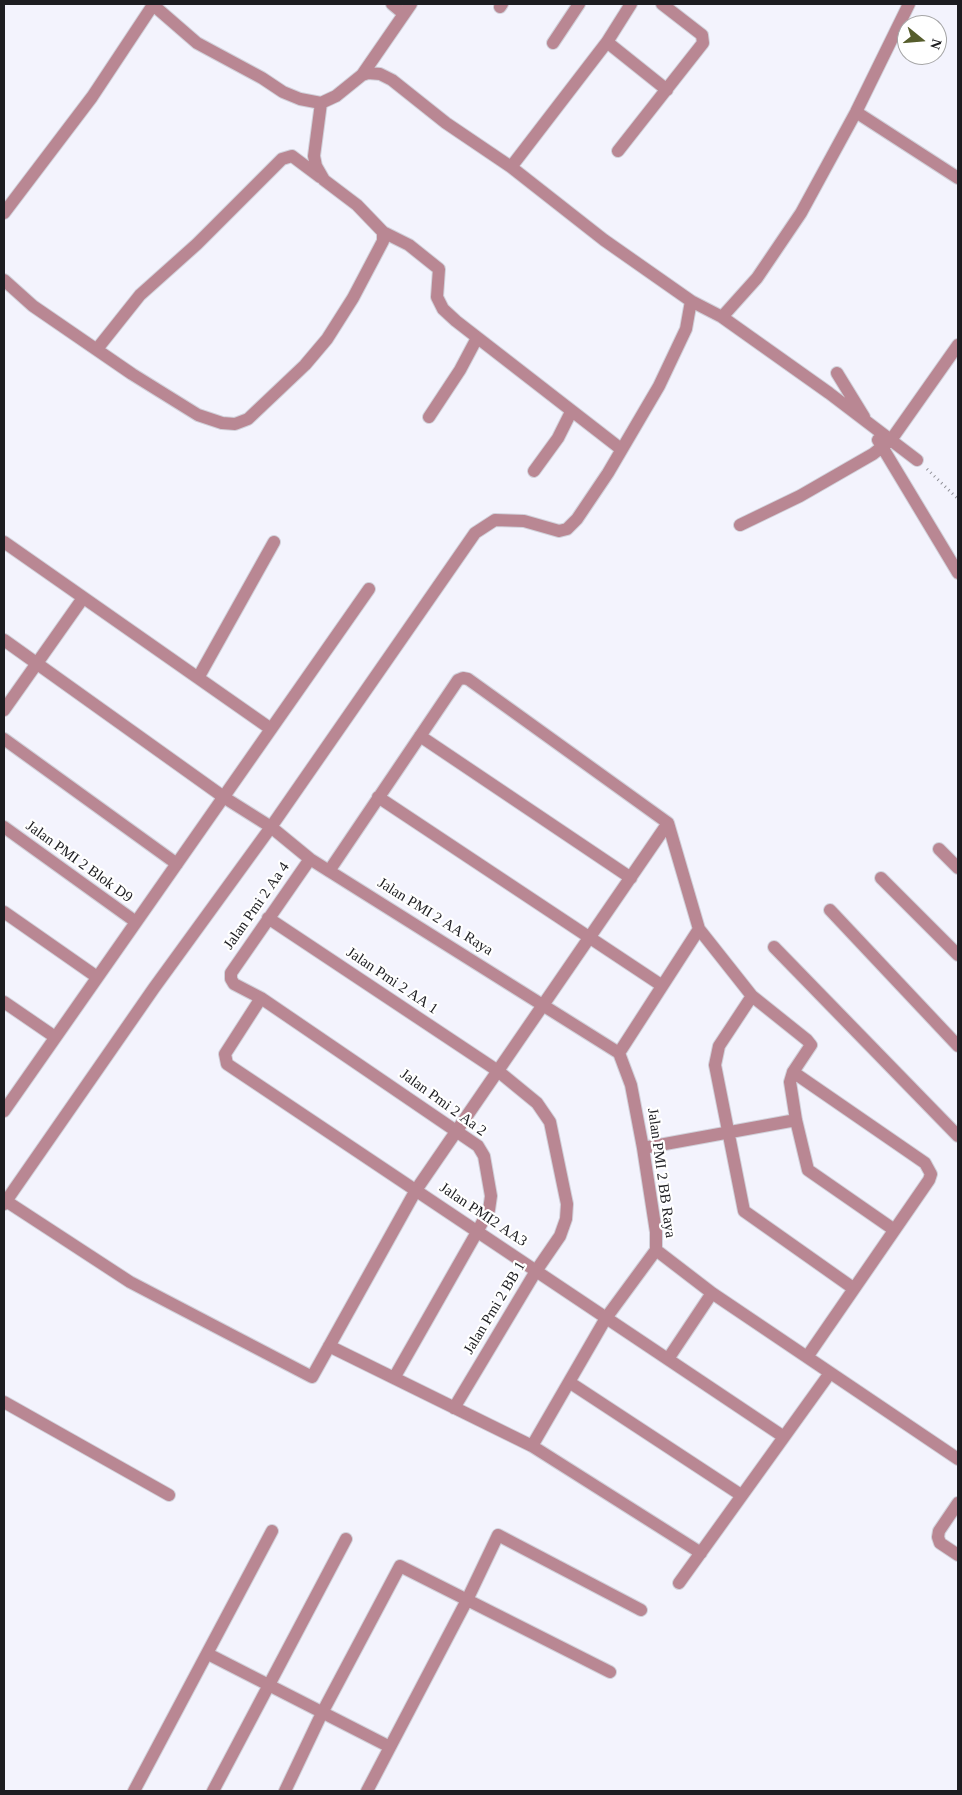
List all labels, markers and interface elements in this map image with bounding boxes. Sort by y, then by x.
north arrow [897,15,947,65]
text: N [927,37,945,51]
street label: Jalan PMI 2 Blok D9 [22,817,136,907]
street label: Jalan Pmi 2 Aa 4 [220,859,294,953]
street label: Jalan PMI 2 AA Raya [374,874,496,960]
street label: Jalan Pmi 2 AA 1 [343,944,441,1018]
street label: Jalan Pmi 2 Aa 2 [396,1066,490,1140]
street label: Jalan PMI 2 BB Raya [643,1107,679,1239]
street label: Jalan PMI2 AA3 [436,1179,530,1251]
street label: Jalan Pmi 2 BB 1 [460,1258,530,1358]

